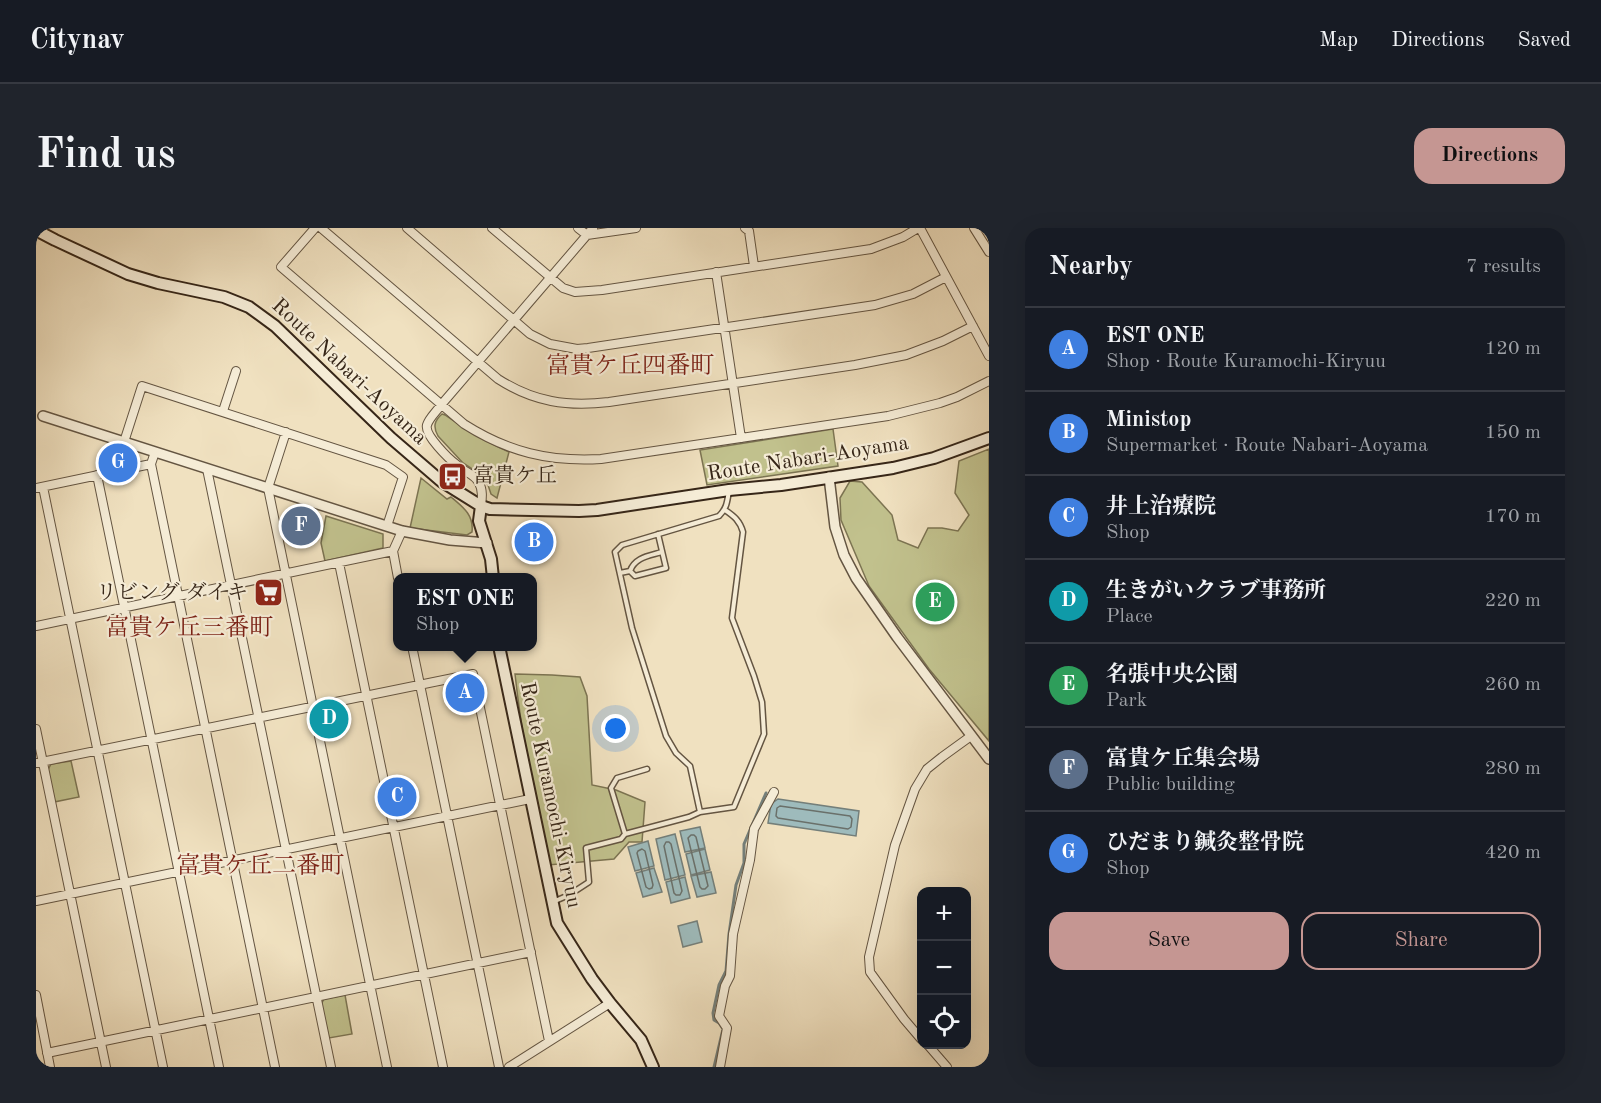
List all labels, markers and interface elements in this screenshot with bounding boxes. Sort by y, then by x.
text: Citynav [30,27,125,55]
text: Map [1319,30,1358,51]
text: Directions [1391,30,1485,51]
text: Saved [1518,30,1571,51]
button: Directions [1414,128,1565,184]
text: Find us [36,135,175,177]
text: Nearby [1049,254,1133,280]
text: 7 results [1466,257,1541,277]
street label: Route Nabari-Aoyama [267,295,431,449]
text: EST ONE [1106,325,1204,347]
text: A [1061,339,1076,359]
text: 120 m [1485,339,1541,359]
district label: 富貴ケ丘四番町 [546,352,714,379]
text: Shop · Route Kuramochi-Kiryuu [1106,352,1386,372]
text: Ministop [1106,409,1191,431]
text: B [1061,423,1076,443]
text: 150 m [1485,423,1541,443]
street label: Route Nabari-Aoyama [706,433,910,485]
text: Supermarket · Route Nabari-Aoyama [1106,436,1428,456]
pin: G [98,440,137,486]
bus stop icon: 富貴ケ丘 [436,460,468,492]
place label: 富貴ケ丘 [473,464,557,487]
text: 井上治療院 [1106,496,1216,518]
pin: F [282,504,320,548]
text: C [1062,507,1075,527]
text: 170 m [1485,507,1541,527]
pin: B [514,520,554,564]
text: Shop [1106,523,1150,543]
popup [393,573,537,651]
supermarket icon: リビング ダイキ [253,577,285,609]
pin: E [916,580,954,625]
text: 生きがいクラブ事務所 [1106,580,1326,602]
place label: リビング ダイキ [96,582,248,604]
text: EST ONE [416,588,514,610]
text: D [1061,591,1076,611]
text: 220 m [1485,591,1541,611]
text: Place [1106,607,1153,627]
district label: 富貴ケ丘三番町 [105,614,273,641]
text: Shop [416,615,459,635]
text: 名張中央公園 [1106,664,1238,686]
pin: A [446,670,484,716]
text: E [1062,675,1075,695]
text: 260 m [1485,675,1541,695]
street label: Route Kuramochi-Kiryuu [516,680,584,910]
text: Park [1106,691,1147,711]
pin: D [310,696,348,742]
your location [601,714,630,743]
text: 富貴ケ丘集会場 [1106,748,1260,770]
text: F [1062,759,1075,779]
text: 280 m [1485,759,1541,779]
pin: C [378,774,416,820]
text: Public building [1106,775,1235,795]
text: ひだまり鍼灸整骨院 [1106,832,1304,854]
text: G [1061,843,1076,863]
text: 420 m [1485,843,1541,863]
district label: 富貴ケ丘二番町 [176,852,344,879]
text: Shop [1106,859,1150,879]
map controls [917,887,971,1049]
button: + [917,887,971,941]
button: Save [1049,912,1289,970]
button: Share [1301,912,1541,970]
button: − [917,941,971,995]
button: locate [917,995,971,1049]

